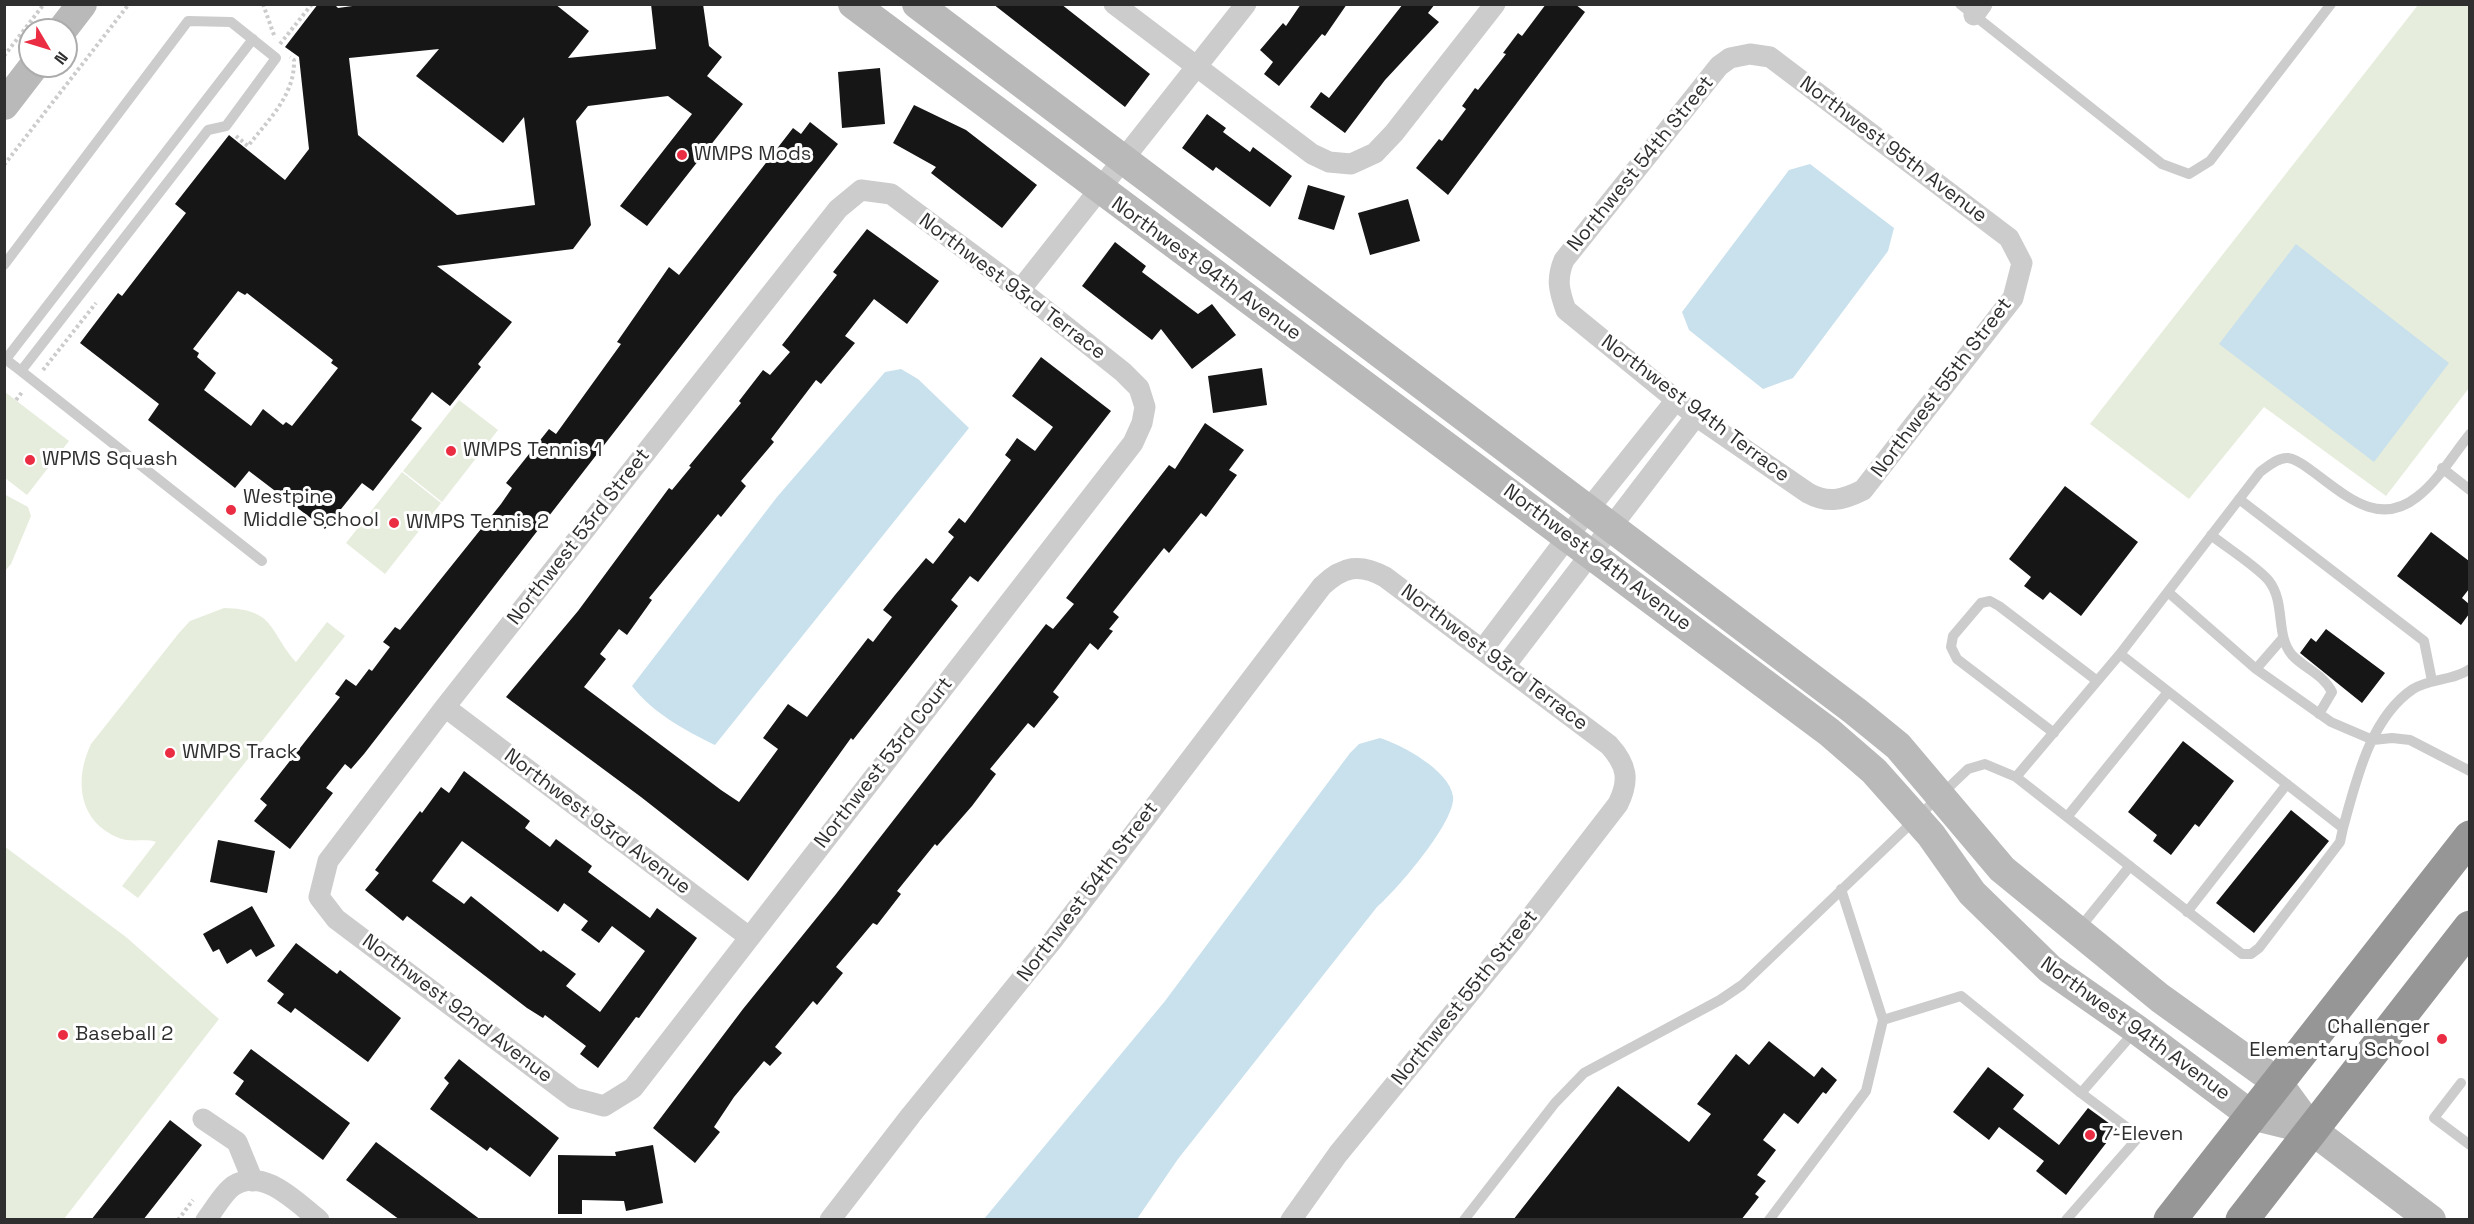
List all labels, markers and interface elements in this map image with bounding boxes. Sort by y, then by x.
north arrow [18,18,78,78]
text: N [49,47,73,69]
street label: Northwest 54th Street [1563,71,1719,257]
street label: Northwest 95th Avenue [1795,72,1991,228]
place label: WMPS Mods [694,143,811,167]
marker: WMPS Mods [675,148,689,162]
street label: Northwest 94th Avenue [1106,192,1306,346]
street label: Northwest 93rd Terrace [914,209,1110,365]
street label: Northwest 55th Street [1867,294,2017,482]
street label: Northwest 94th Terrace [1596,330,1794,488]
place label: WMPS Tennis 1 [463,439,602,463]
marker: WMPS Tennis 1 [444,444,458,458]
street label: Northwest 53rd Street [503,444,655,630]
place label: WPMS Squash [42,448,178,472]
marker: WPMS Squash [23,453,37,467]
street label: Northwest 94th Avenue [1498,480,1696,636]
place label: Westpine Middle School [243,486,379,533]
marker: Westpine Middle School [224,503,238,517]
place label: WMPS Tennis 2 [406,511,549,535]
marker: WMPS Tennis 2 [387,516,401,530]
street label: Northwest 93rd Terrace [1396,580,1592,736]
street label: Northwest 53rd Court [810,673,958,853]
place label: WMPS Track [182,741,298,765]
street label: Northwest 93rd Avenue [499,744,695,900]
marker: WMPS Track [163,746,177,760]
street label: Northwest 54th Street [1012,797,1164,987]
street label: Northwest 55th Street [1387,906,1543,1090]
street label: Northwest 92nd Avenue [357,930,557,1088]
street label: Northwest 94th Avenue [2035,952,2235,1106]
place label: Challenger Elementary School [2249,1016,2430,1063]
place label: Baseball 2 [75,1023,173,1047]
marker: Baseball 2 [56,1028,70,1042]
marker: Challenger Elementary School [2435,1032,2449,1046]
place label: 7-Eleven [2102,1123,2183,1147]
marker: 7-Eleven [2083,1128,2097,1142]

